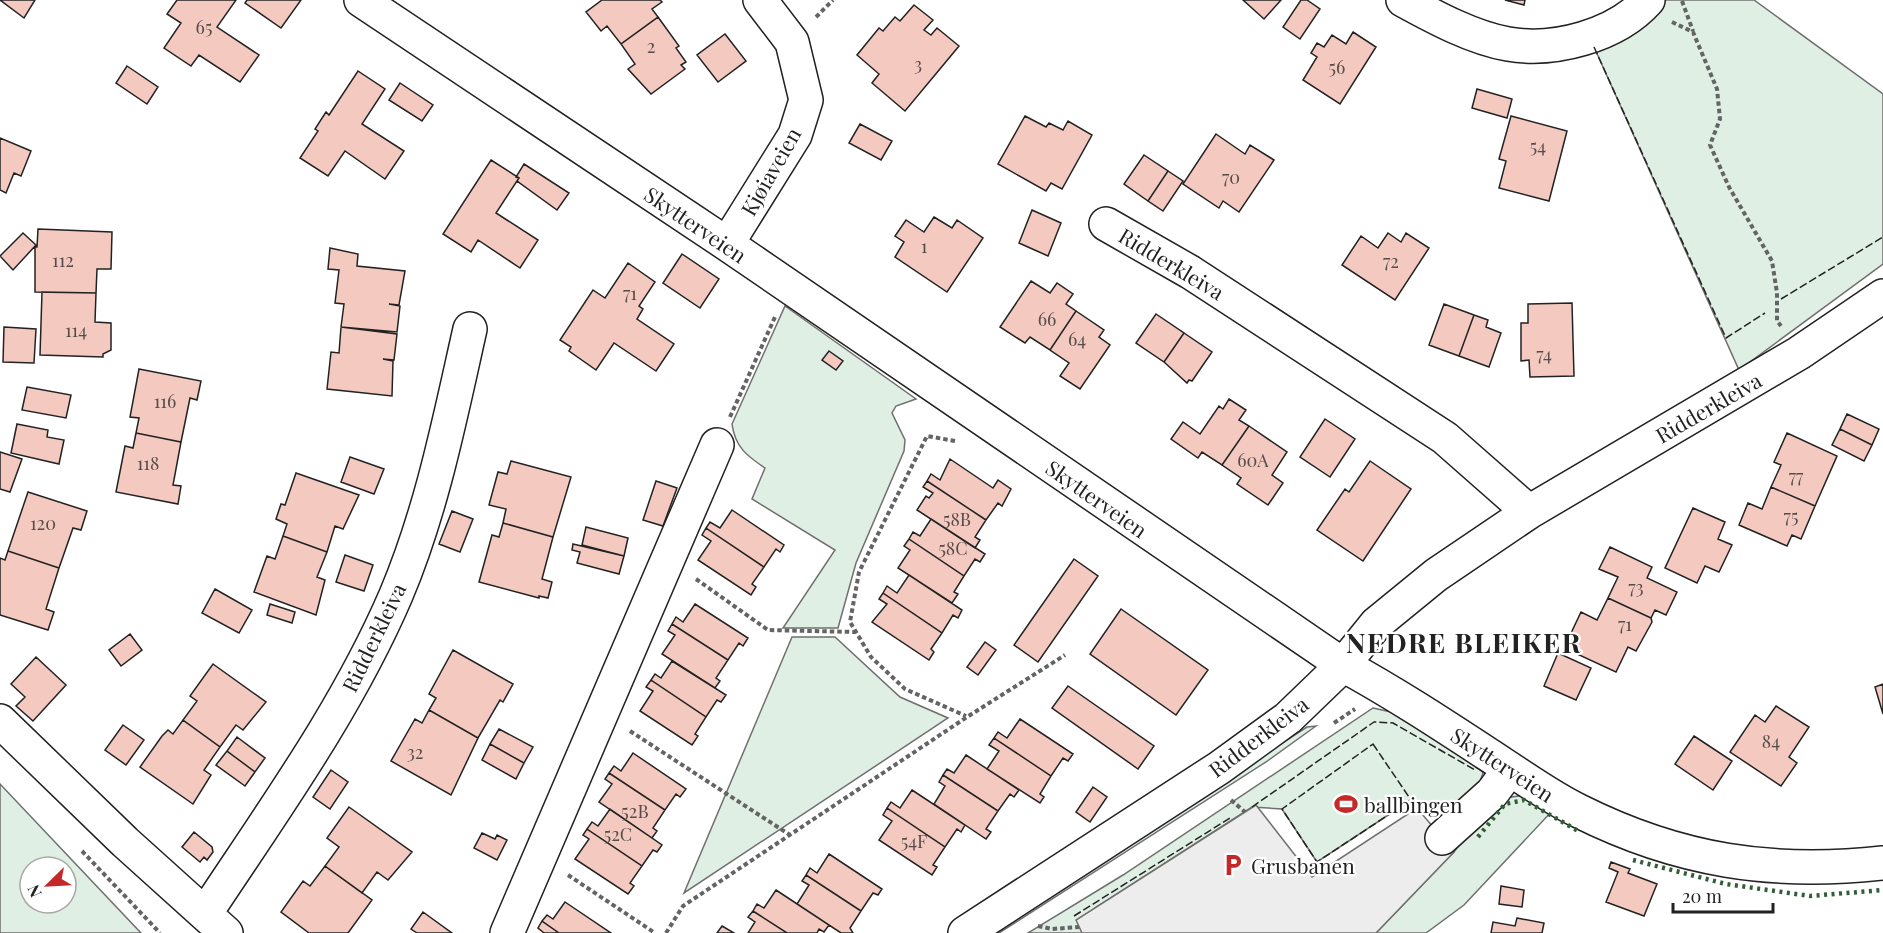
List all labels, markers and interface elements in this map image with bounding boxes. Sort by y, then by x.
house number: 65 [196,15,212,39]
house number: 2 [647,34,655,58]
house number: 3 [914,52,922,76]
house number: 56 [1329,55,1345,79]
street label: Kjøiaveien [734,121,807,220]
house number: 54 [1530,134,1546,158]
house number: 70 [1222,165,1240,189]
street label: Skytterveien [639,180,753,269]
street label: Ridderkleiva [1114,221,1230,306]
house number: 1 [921,234,928,258]
house number: 112 [52,248,74,272]
house number: 72 [1383,249,1399,273]
house number: 71 [623,281,637,305]
house number: 66 [1038,307,1056,331]
house number: 114 [65,318,87,342]
house number: 64 [1068,327,1086,351]
house number: 74 [1536,342,1552,366]
street label: Ridderkleiva [1650,365,1766,449]
house number: 116 [154,389,176,413]
house number: 60A [1237,448,1269,472]
house number: 118 [137,451,159,475]
street label: Skytterveien [1041,453,1154,543]
house number: 77 [1789,464,1804,488]
house number: 75 [1784,504,1798,528]
house number: 58B [943,507,971,531]
house number: 120 [30,511,56,535]
house number: 58C [938,536,968,560]
house number: 73 [1628,575,1644,599]
street label: Ridderkleiva [335,577,412,696]
house number: 71 [1618,612,1632,636]
district label: NEDRE BLEIKER [1346,624,1582,660]
street label: Ridderkleiva [1203,689,1314,783]
street label: Skytterveien [1446,720,1560,808]
house number: 84 [1762,729,1780,753]
house number: 32 [407,740,423,764]
place label: ballbingen [1364,790,1463,818]
sports icon: ballbingen [1333,791,1359,817]
house number: 52B [621,799,649,823]
house number: 52C [604,822,632,846]
house number: 54F [901,829,927,853]
place label: Grusbanen [1251,851,1355,879]
parking icon: Grusbanen [1220,852,1246,878]
north arrow [18,855,78,915]
scale bar [1673,876,1774,914]
text: N [22,881,46,901]
text: 20 m [1682,884,1722,908]

